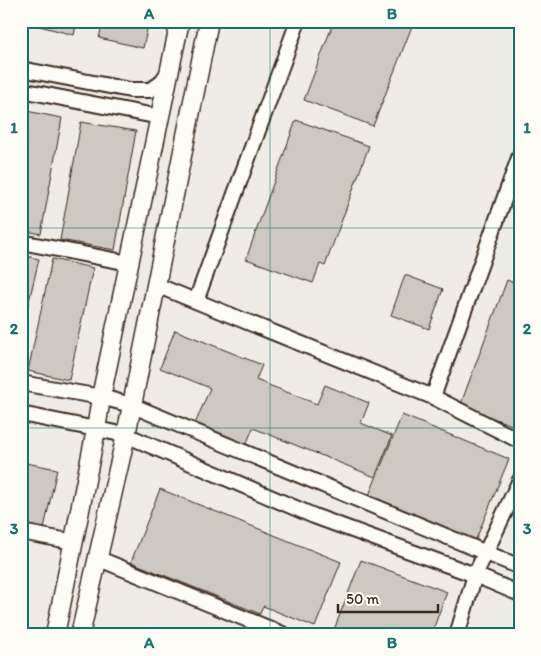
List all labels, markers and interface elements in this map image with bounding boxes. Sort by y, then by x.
text: A [143,4,155,23]
text: B [387,4,398,23]
text: 1 [10,118,18,137]
text: 1 [523,118,531,137]
text: 2 [10,319,19,338]
text: 2 [523,319,532,338]
text: 3 [10,519,19,538]
text: 3 [523,519,532,538]
scale bar [338,581,438,613]
text: 50 m [346,590,379,608]
text: A [143,633,155,652]
text: B [387,633,398,652]

